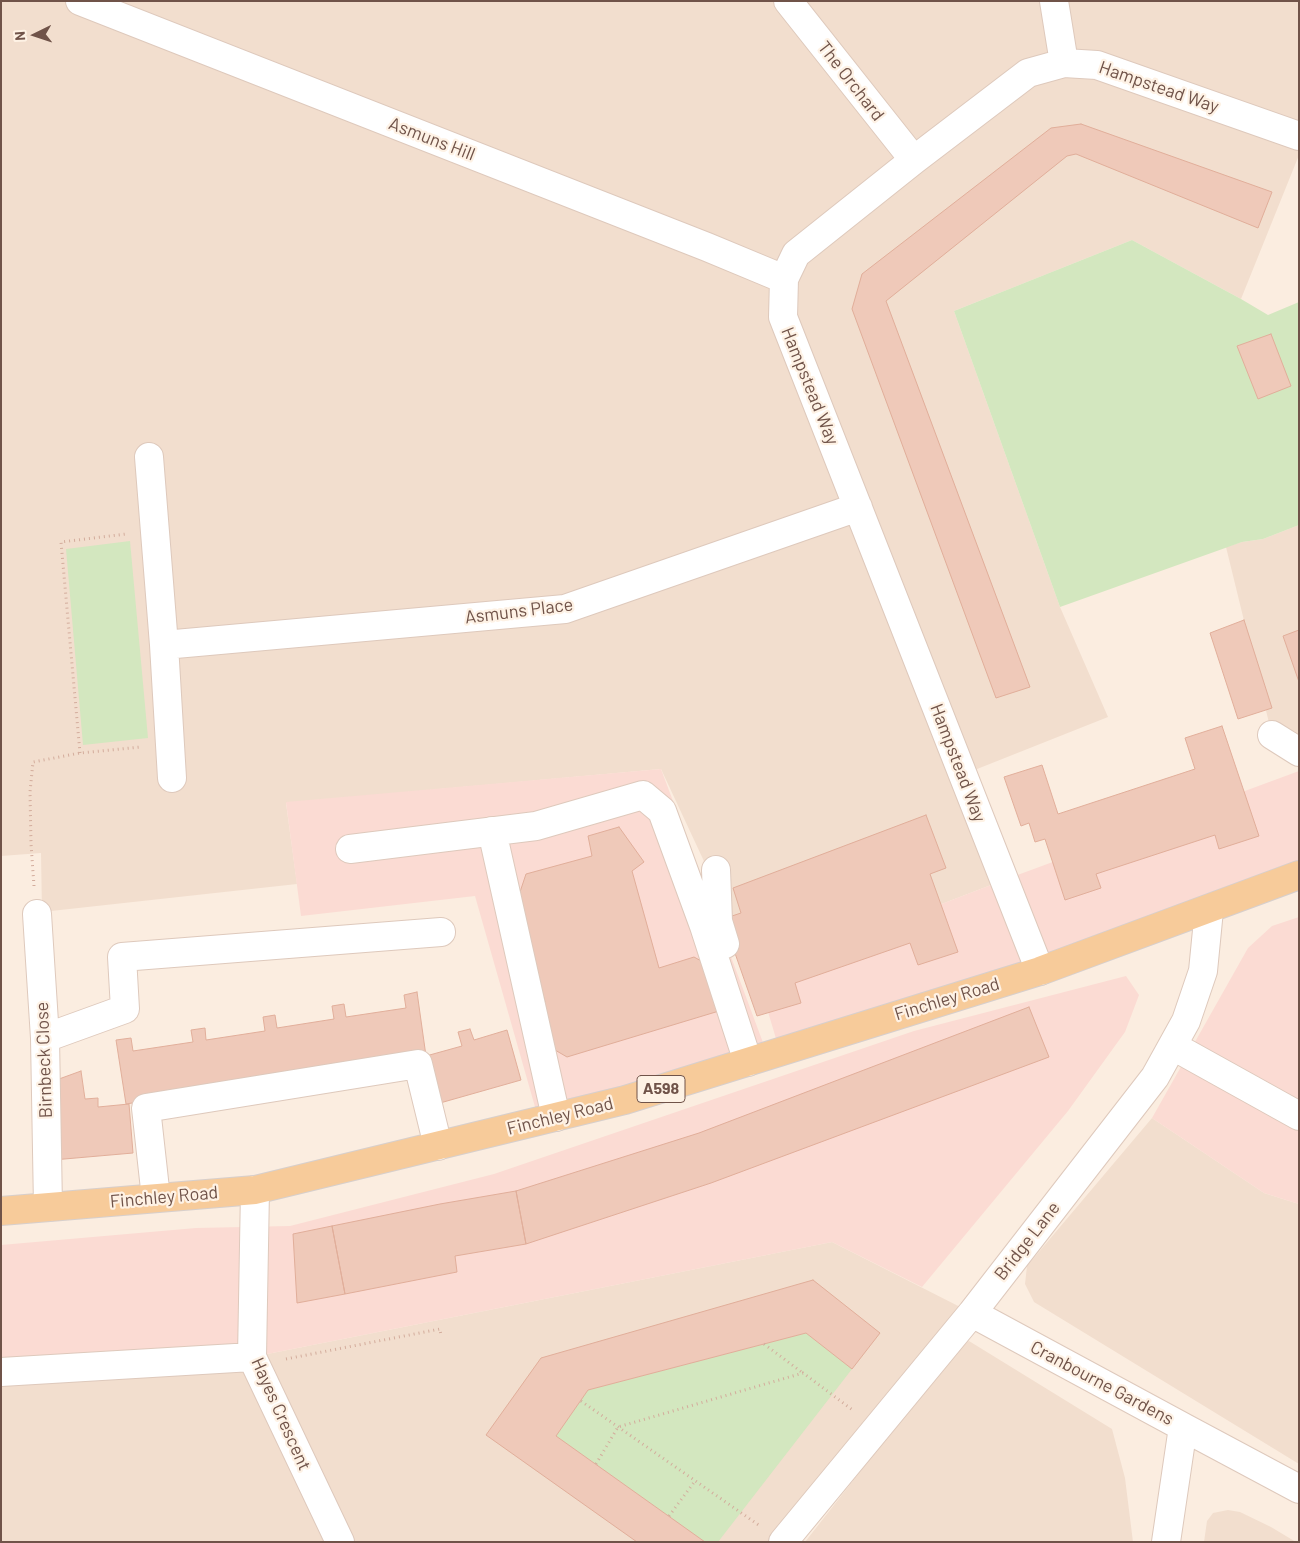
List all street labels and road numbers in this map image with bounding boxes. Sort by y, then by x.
street label: The Orchard [813,37,889,125]
street label: Hampstead Way [1096,56,1222,118]
street label: Asmuns Hill [386,113,478,165]
street label: Hampstead Way [777,324,843,448]
street label: Asmuns Place [464,594,574,628]
street label: Hampstead Way [925,701,991,825]
street label: Finchley Road [892,973,1002,1025]
street label: Birnbeck Close [31,1001,57,1119]
road number: A598 [637,1076,685,1102]
street label: Finchley Road [505,1092,615,1140]
street label: Finchley Road [109,1182,219,1212]
street label: Bridge Lane [990,1197,1064,1285]
street label: Cranbourne Gardens [1027,1336,1177,1430]
street label: Hayes Crescent [246,1354,316,1474]

